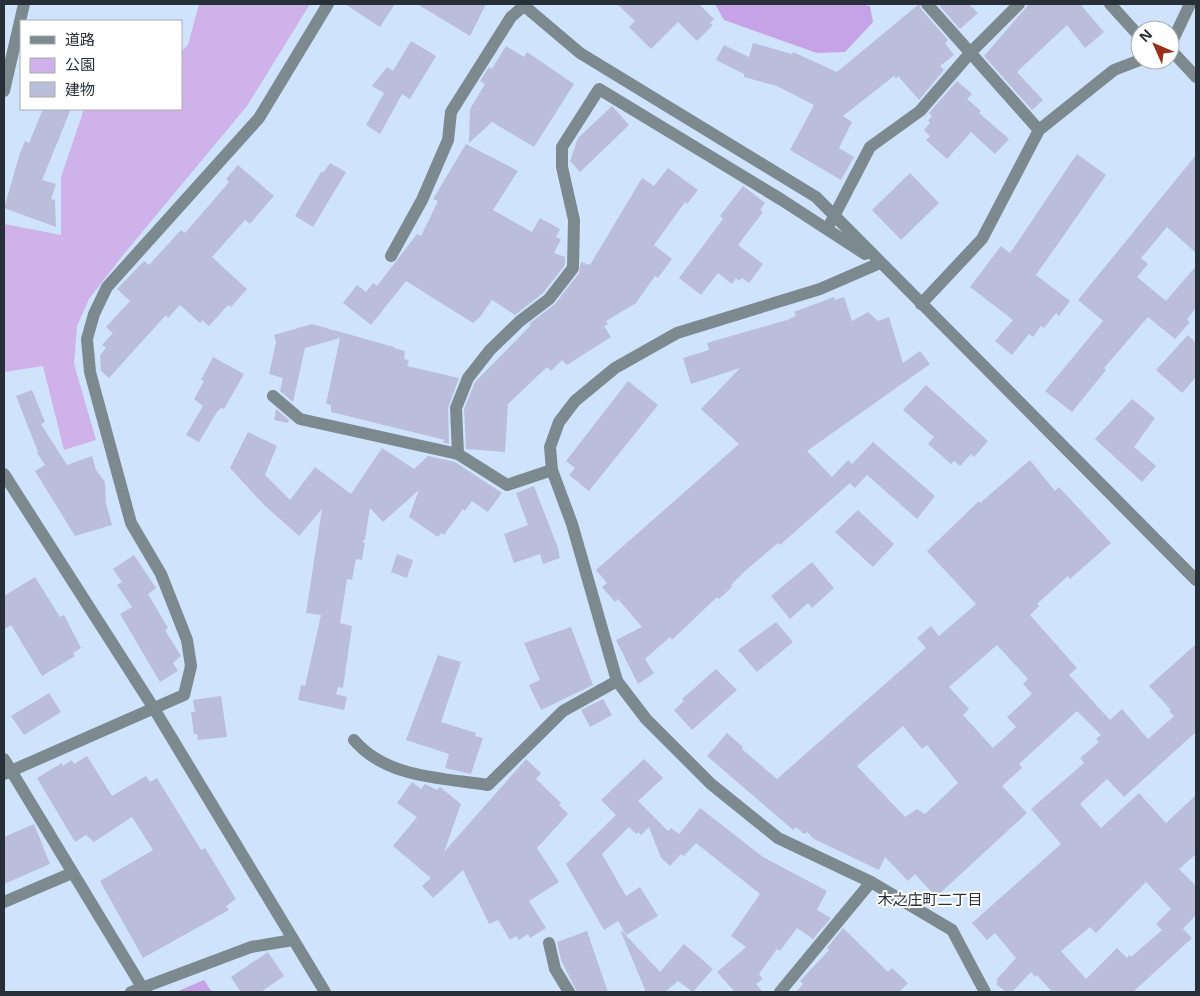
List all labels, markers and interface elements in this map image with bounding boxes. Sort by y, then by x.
legend [20,20,182,110]
north arrow [1130,20,1180,70]
text: N [1135,25,1156,46]
text: 道路 [65,29,95,49]
text: 公園 [65,54,95,74]
text: 建物 [65,79,95,99]
district label: 木之庄町二丁目 [877,889,983,909]

